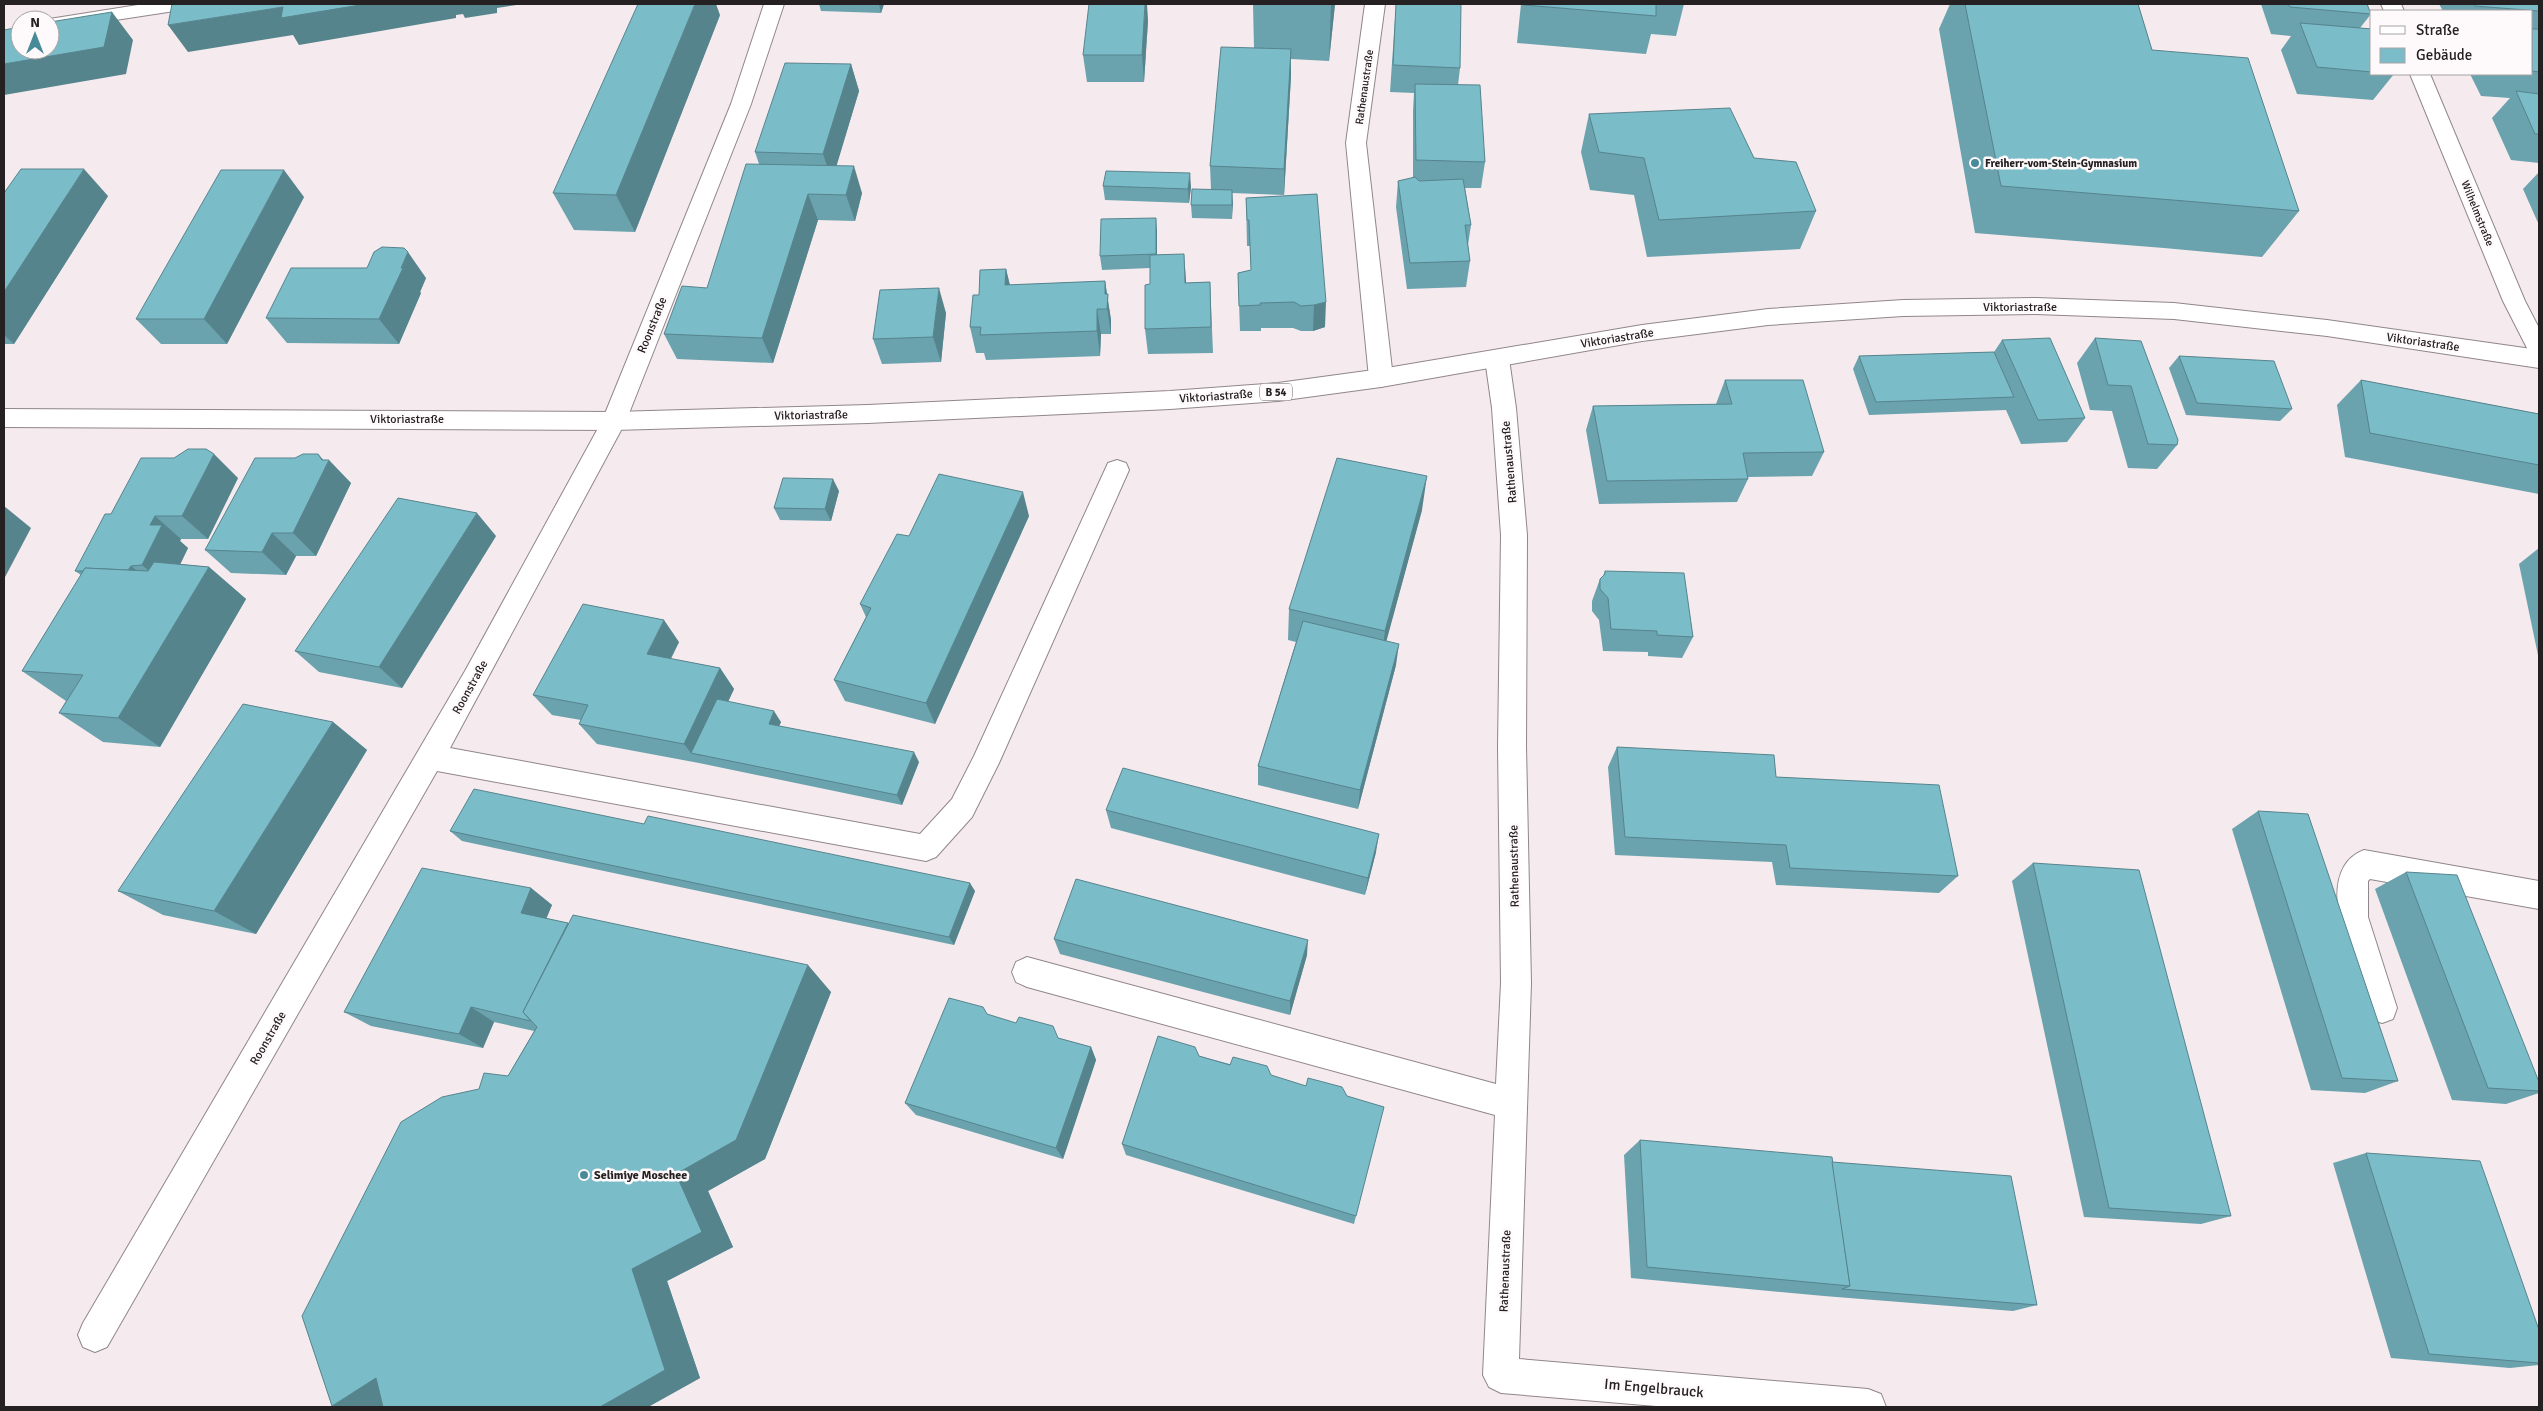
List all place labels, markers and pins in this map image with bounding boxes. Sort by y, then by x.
marker: Freiherr-vom-Stein-Gymnasium [1969,157,1981,169]
place label: Freiherr-vom-Stein-Gymnasium [1985,157,2137,170]
place label: Selimiye Moschee [594,1168,687,1183]
marker: Selimiye Moschee [578,1169,590,1181]

